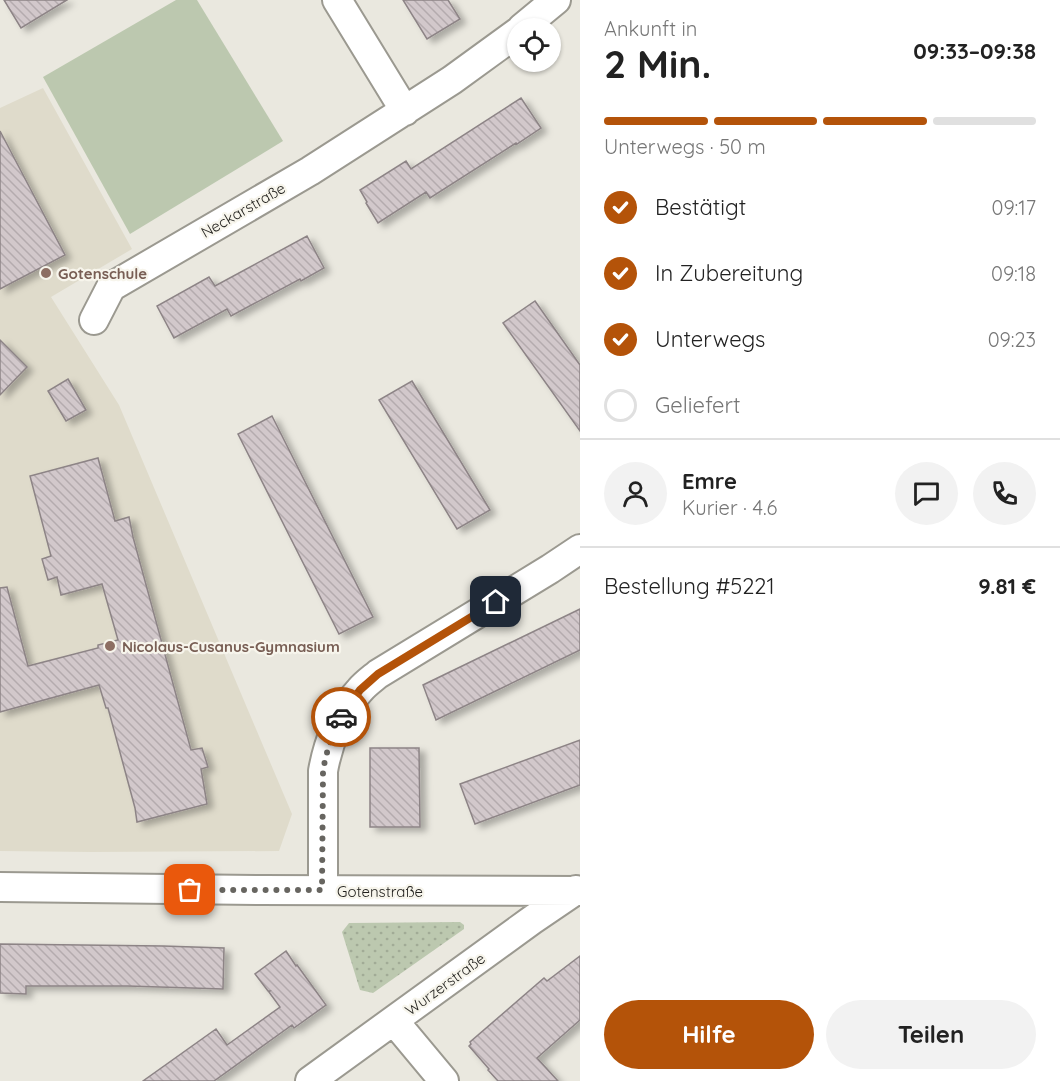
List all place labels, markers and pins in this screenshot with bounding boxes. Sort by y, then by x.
place label: Gotenschule [58,264,147,283]
marker: Gotenschule [39,266,53,280]
pin [470,576,521,627]
place label: Nicolaus-Cusanus-Gymnasium [122,637,340,656]
marker: Nicolaus-Cusanus-Gymnasium [103,639,117,653]
pin [164,864,215,915]

